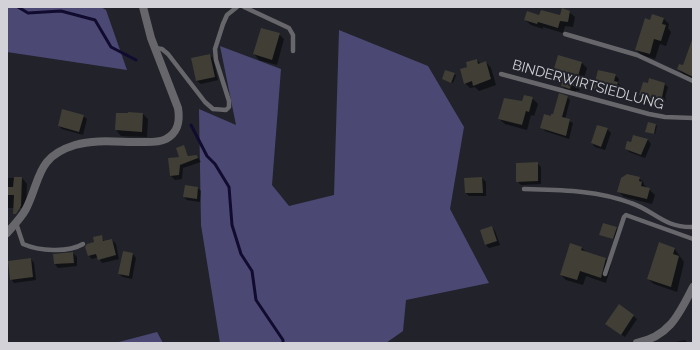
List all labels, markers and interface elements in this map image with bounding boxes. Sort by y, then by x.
street label: BINDERWIRTSIEDLUNG [510,57,666,113]

